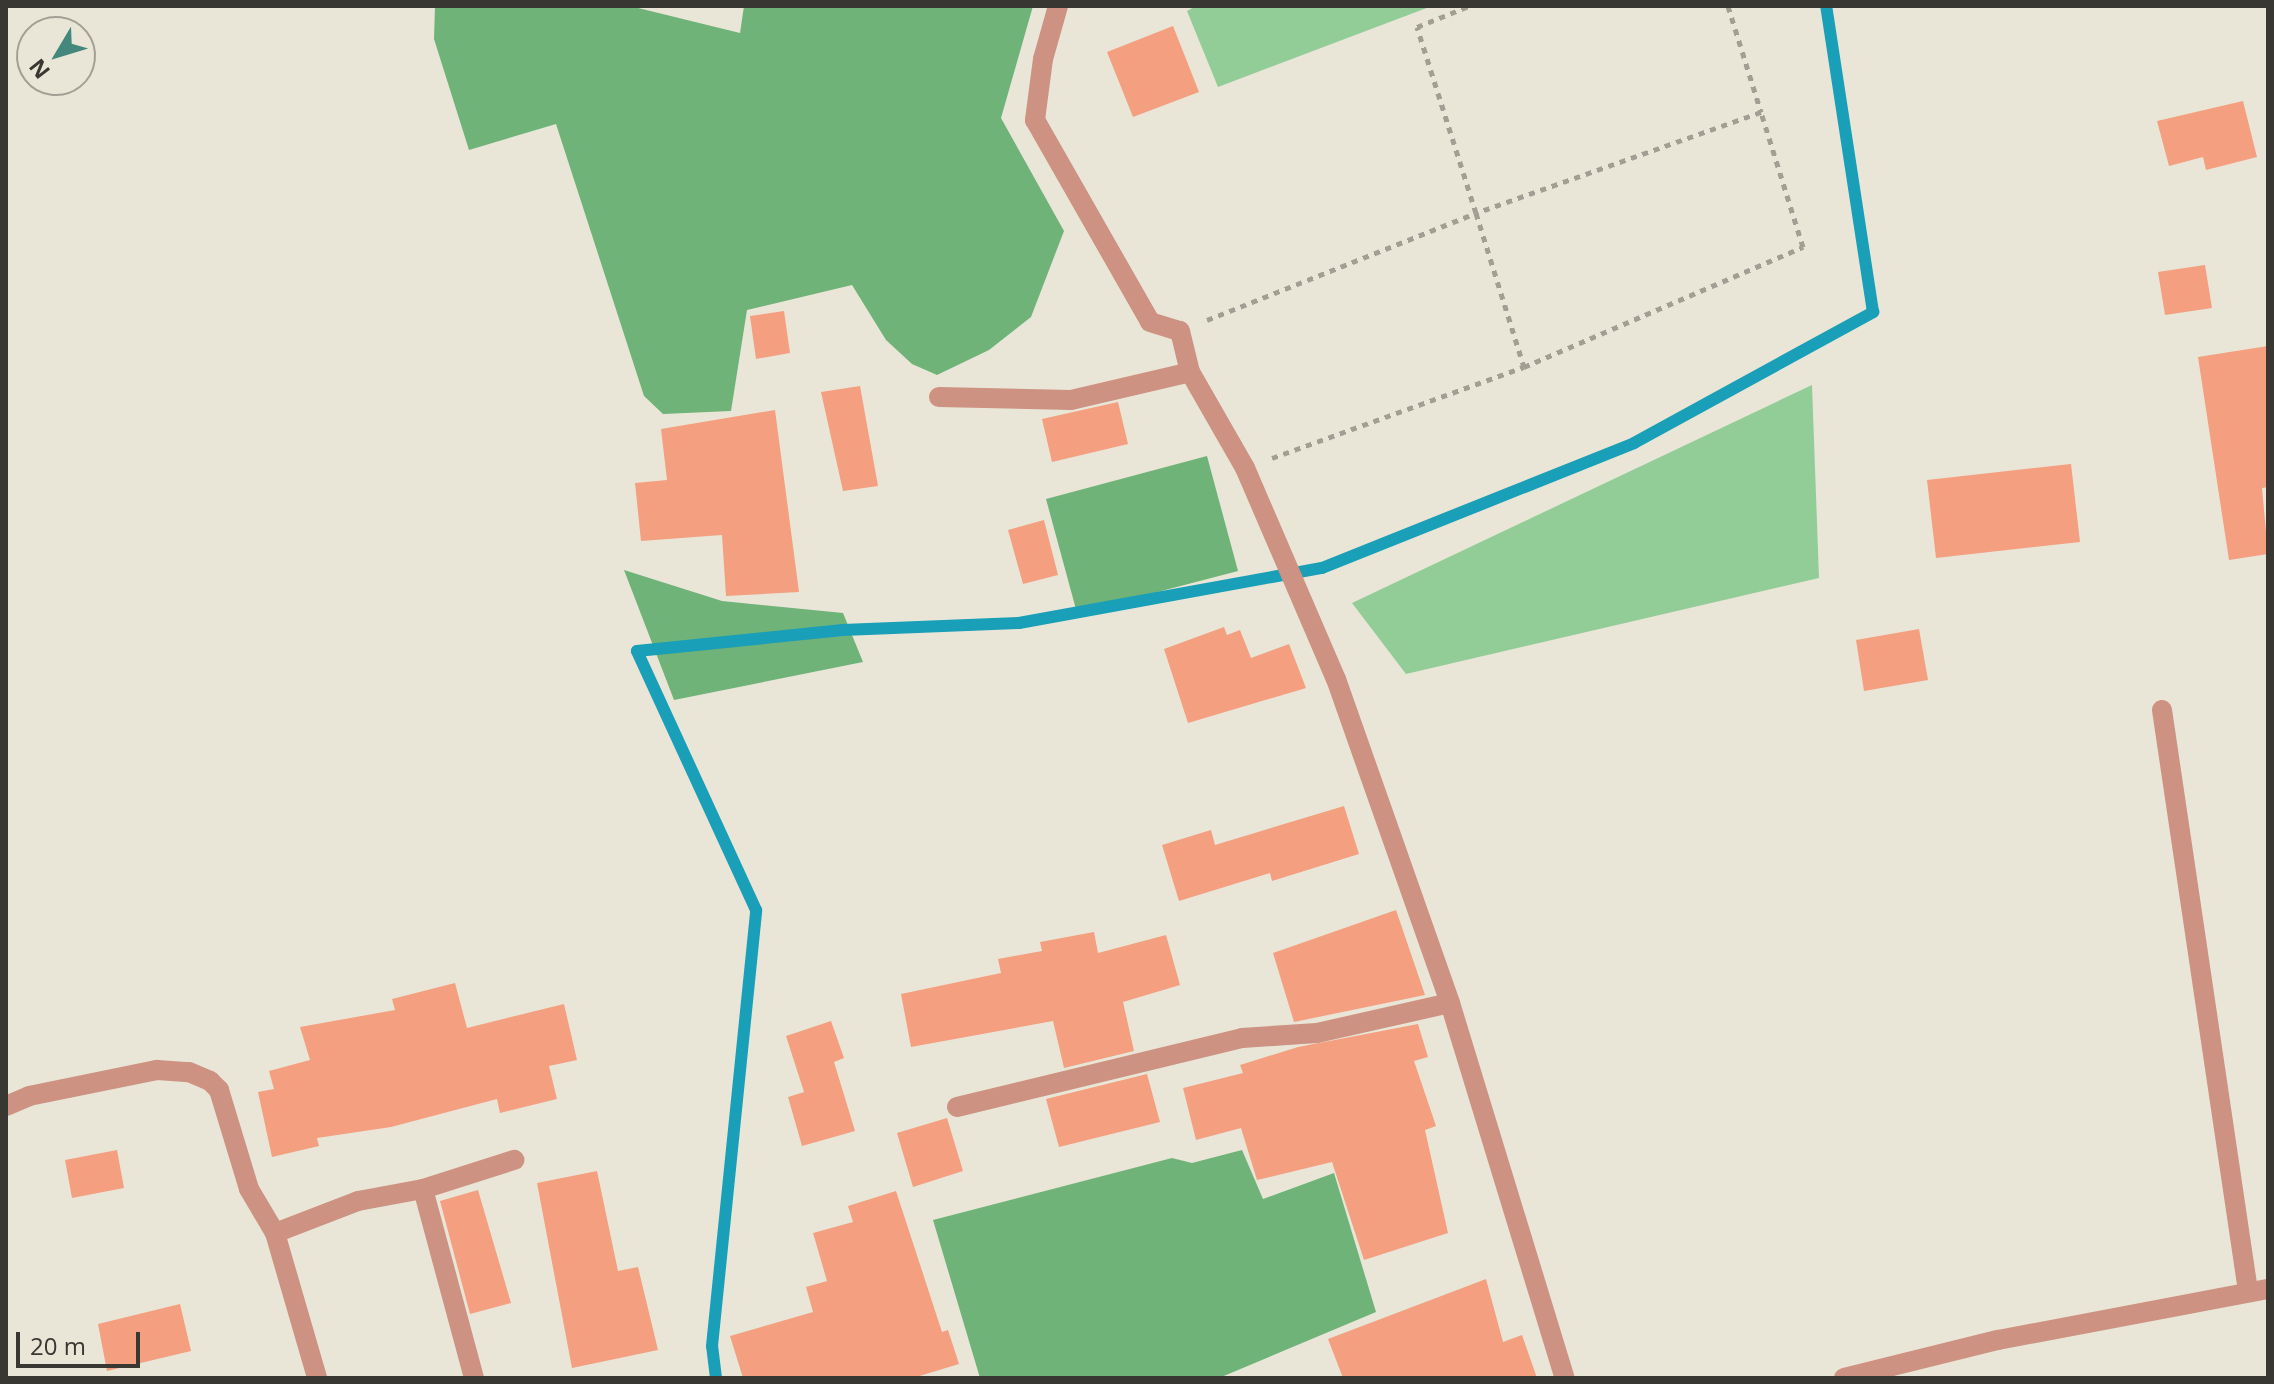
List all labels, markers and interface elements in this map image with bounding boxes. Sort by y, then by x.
north arrow [16,16,96,96]
text: N [21,53,56,86]
scale bar [20,1316,144,1366]
text: 20 m [30,1329,86,1362]

